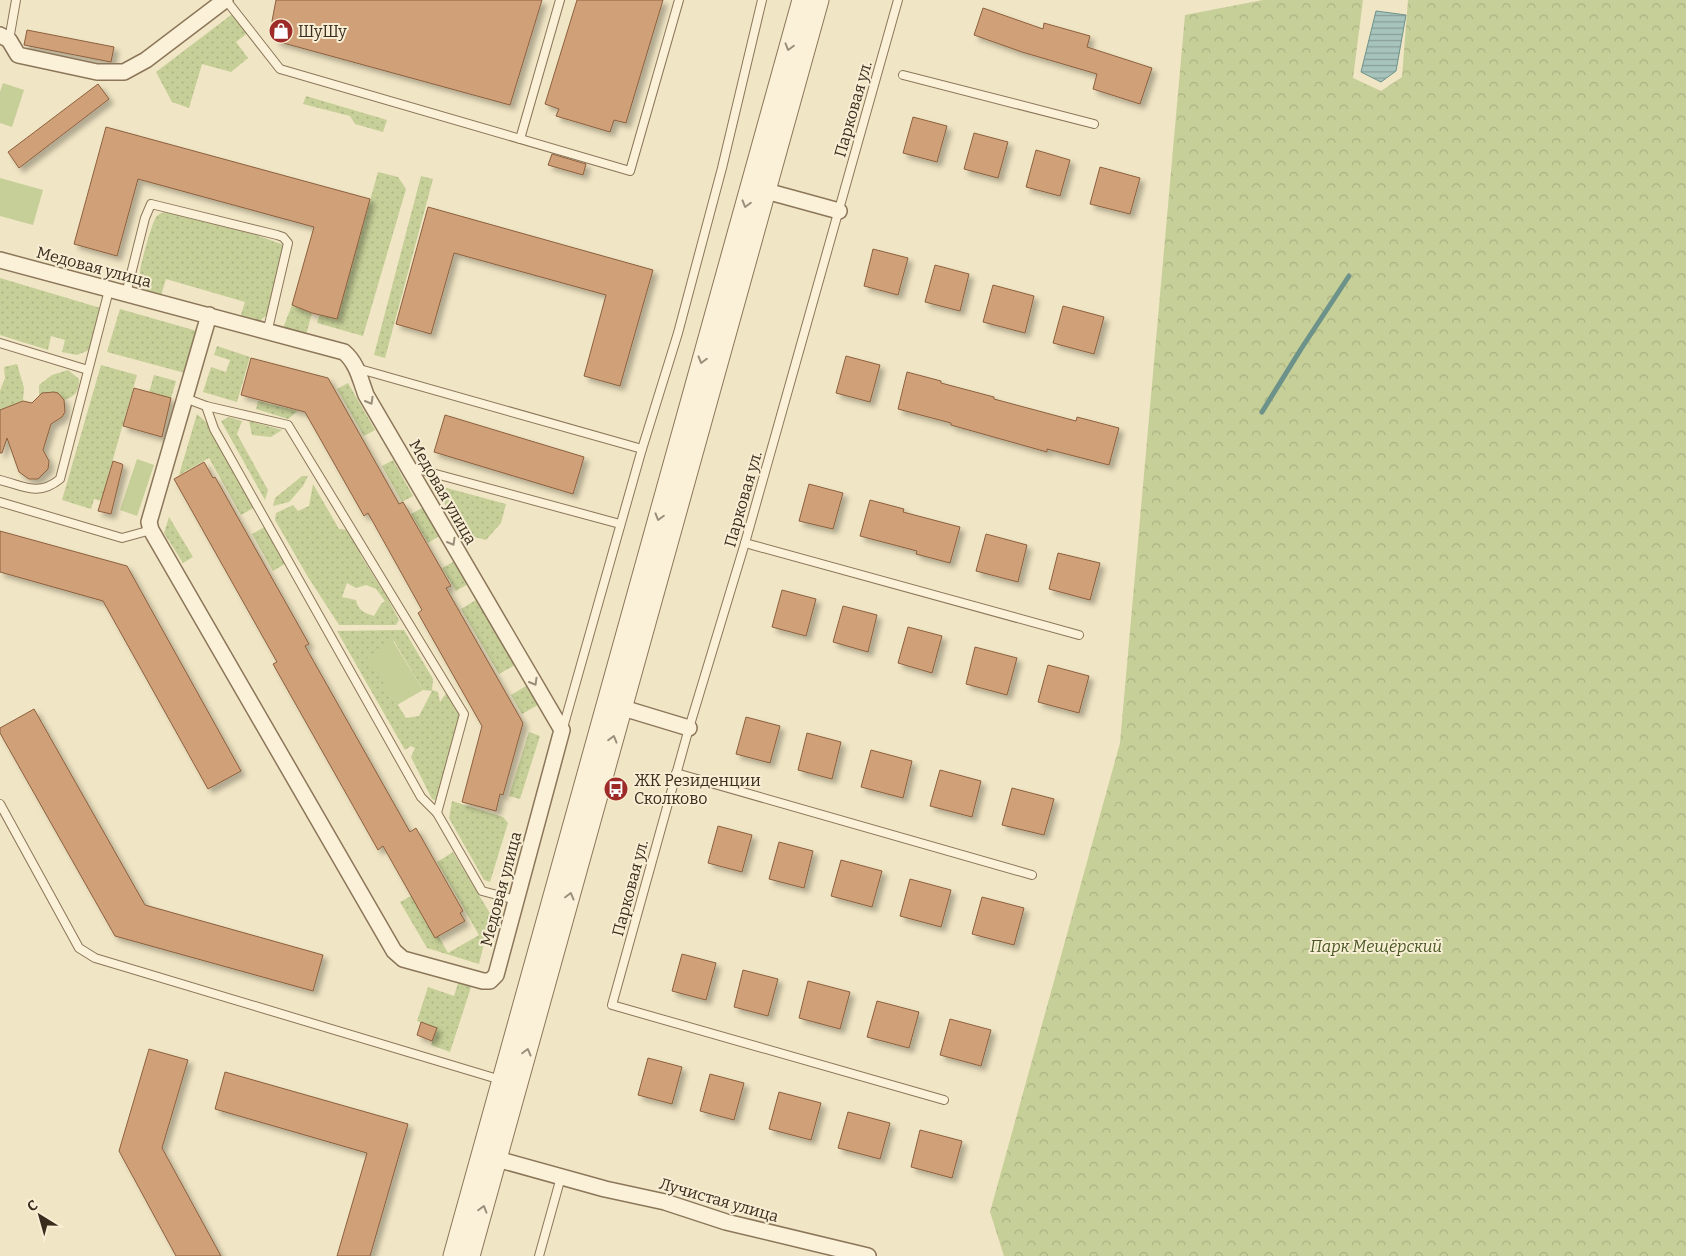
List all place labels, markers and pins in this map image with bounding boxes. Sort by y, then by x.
shop icon: ШуШу [268,18,294,44]
place label: ШуШу [298,22,347,41]
place label: ЖК Резиденции Сколково [634,771,761,808]
bus stop icon: ЖК Резиденции Сколково [603,776,629,802]

